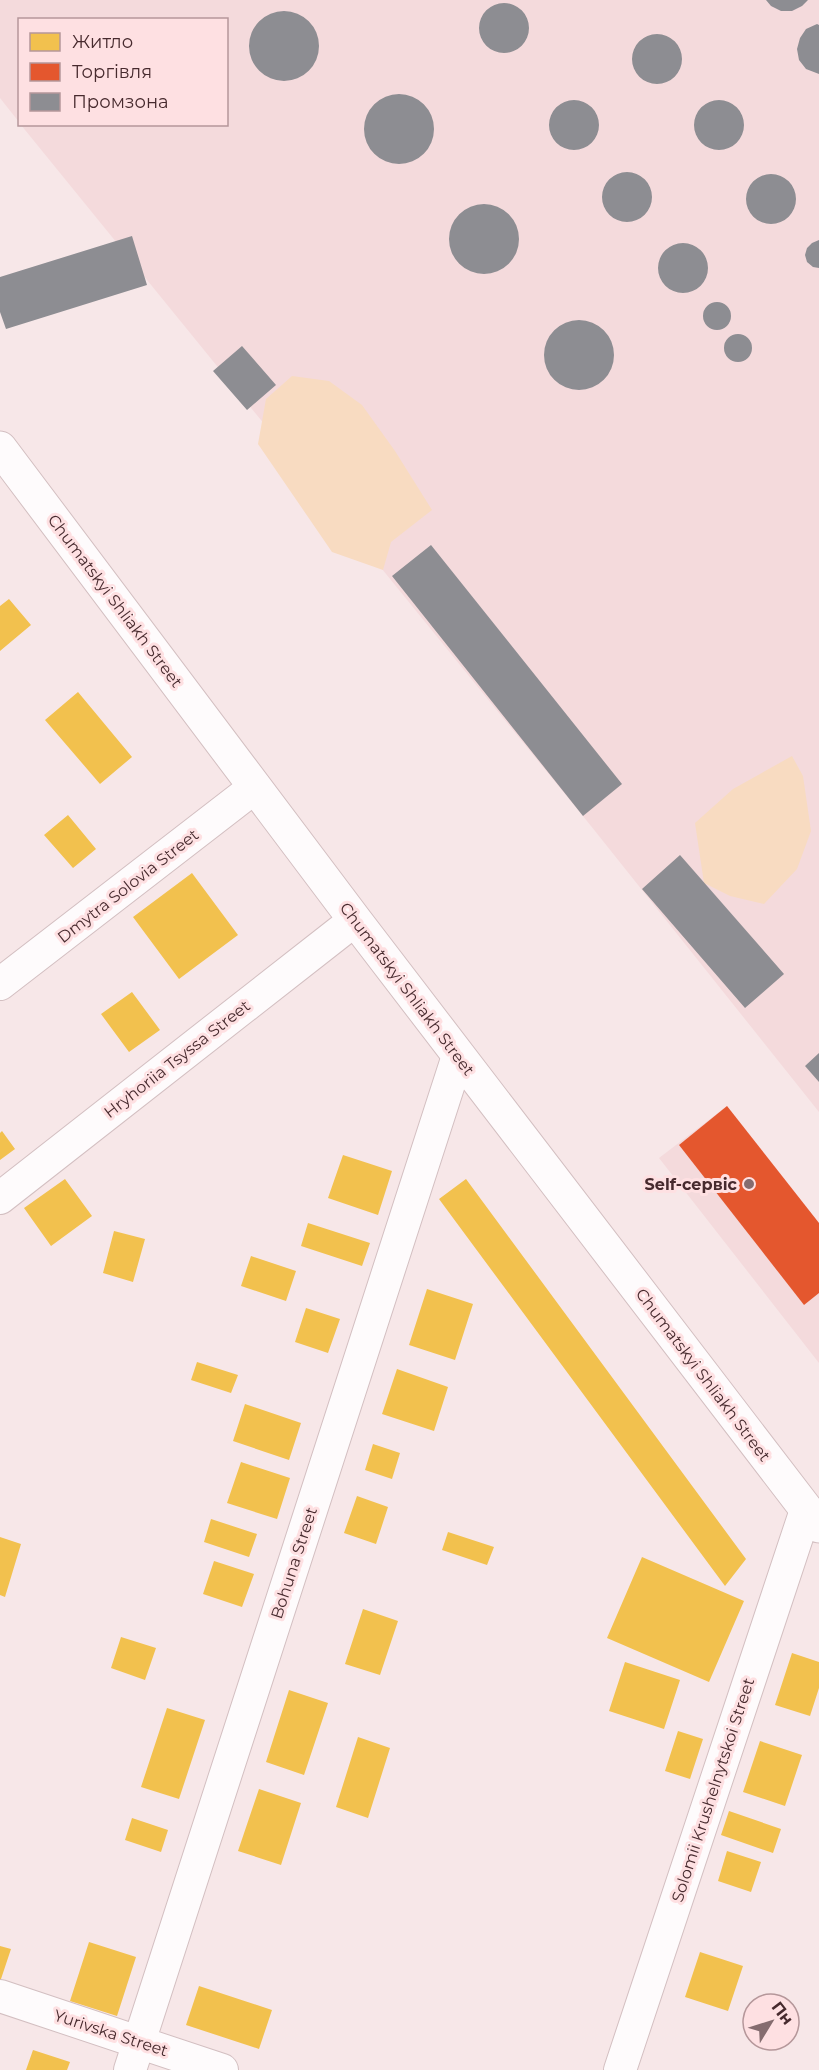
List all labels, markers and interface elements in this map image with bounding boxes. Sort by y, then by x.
legend [18,18,228,126]
text: Житло [72,31,133,53]
text: Торгівля [72,61,152,83]
text: Промзона [72,91,169,113]
street label: Chumatskyi Shliakh Street [44,511,187,692]
street label: Dmytra Solovia Street [54,825,203,947]
street label: Chumatskyi Shliakh Street [336,899,479,1080]
street label: Hryhoriia Tsyssa Street [100,996,254,1122]
place label: Self-сервіс [645,1175,738,1194]
marker: Self-сервіс [742,1177,756,1191]
street label: Chumatskyi Shliakh Street [632,1285,775,1466]
street label: Bohuna Street [267,1504,321,1621]
street label: Solomii Krushelnytskoi Street [668,1675,758,1905]
north arrow [741,1992,801,2052]
text: Пн [768,1998,797,2028]
street label: Yurivska Street [52,2006,171,2061]

